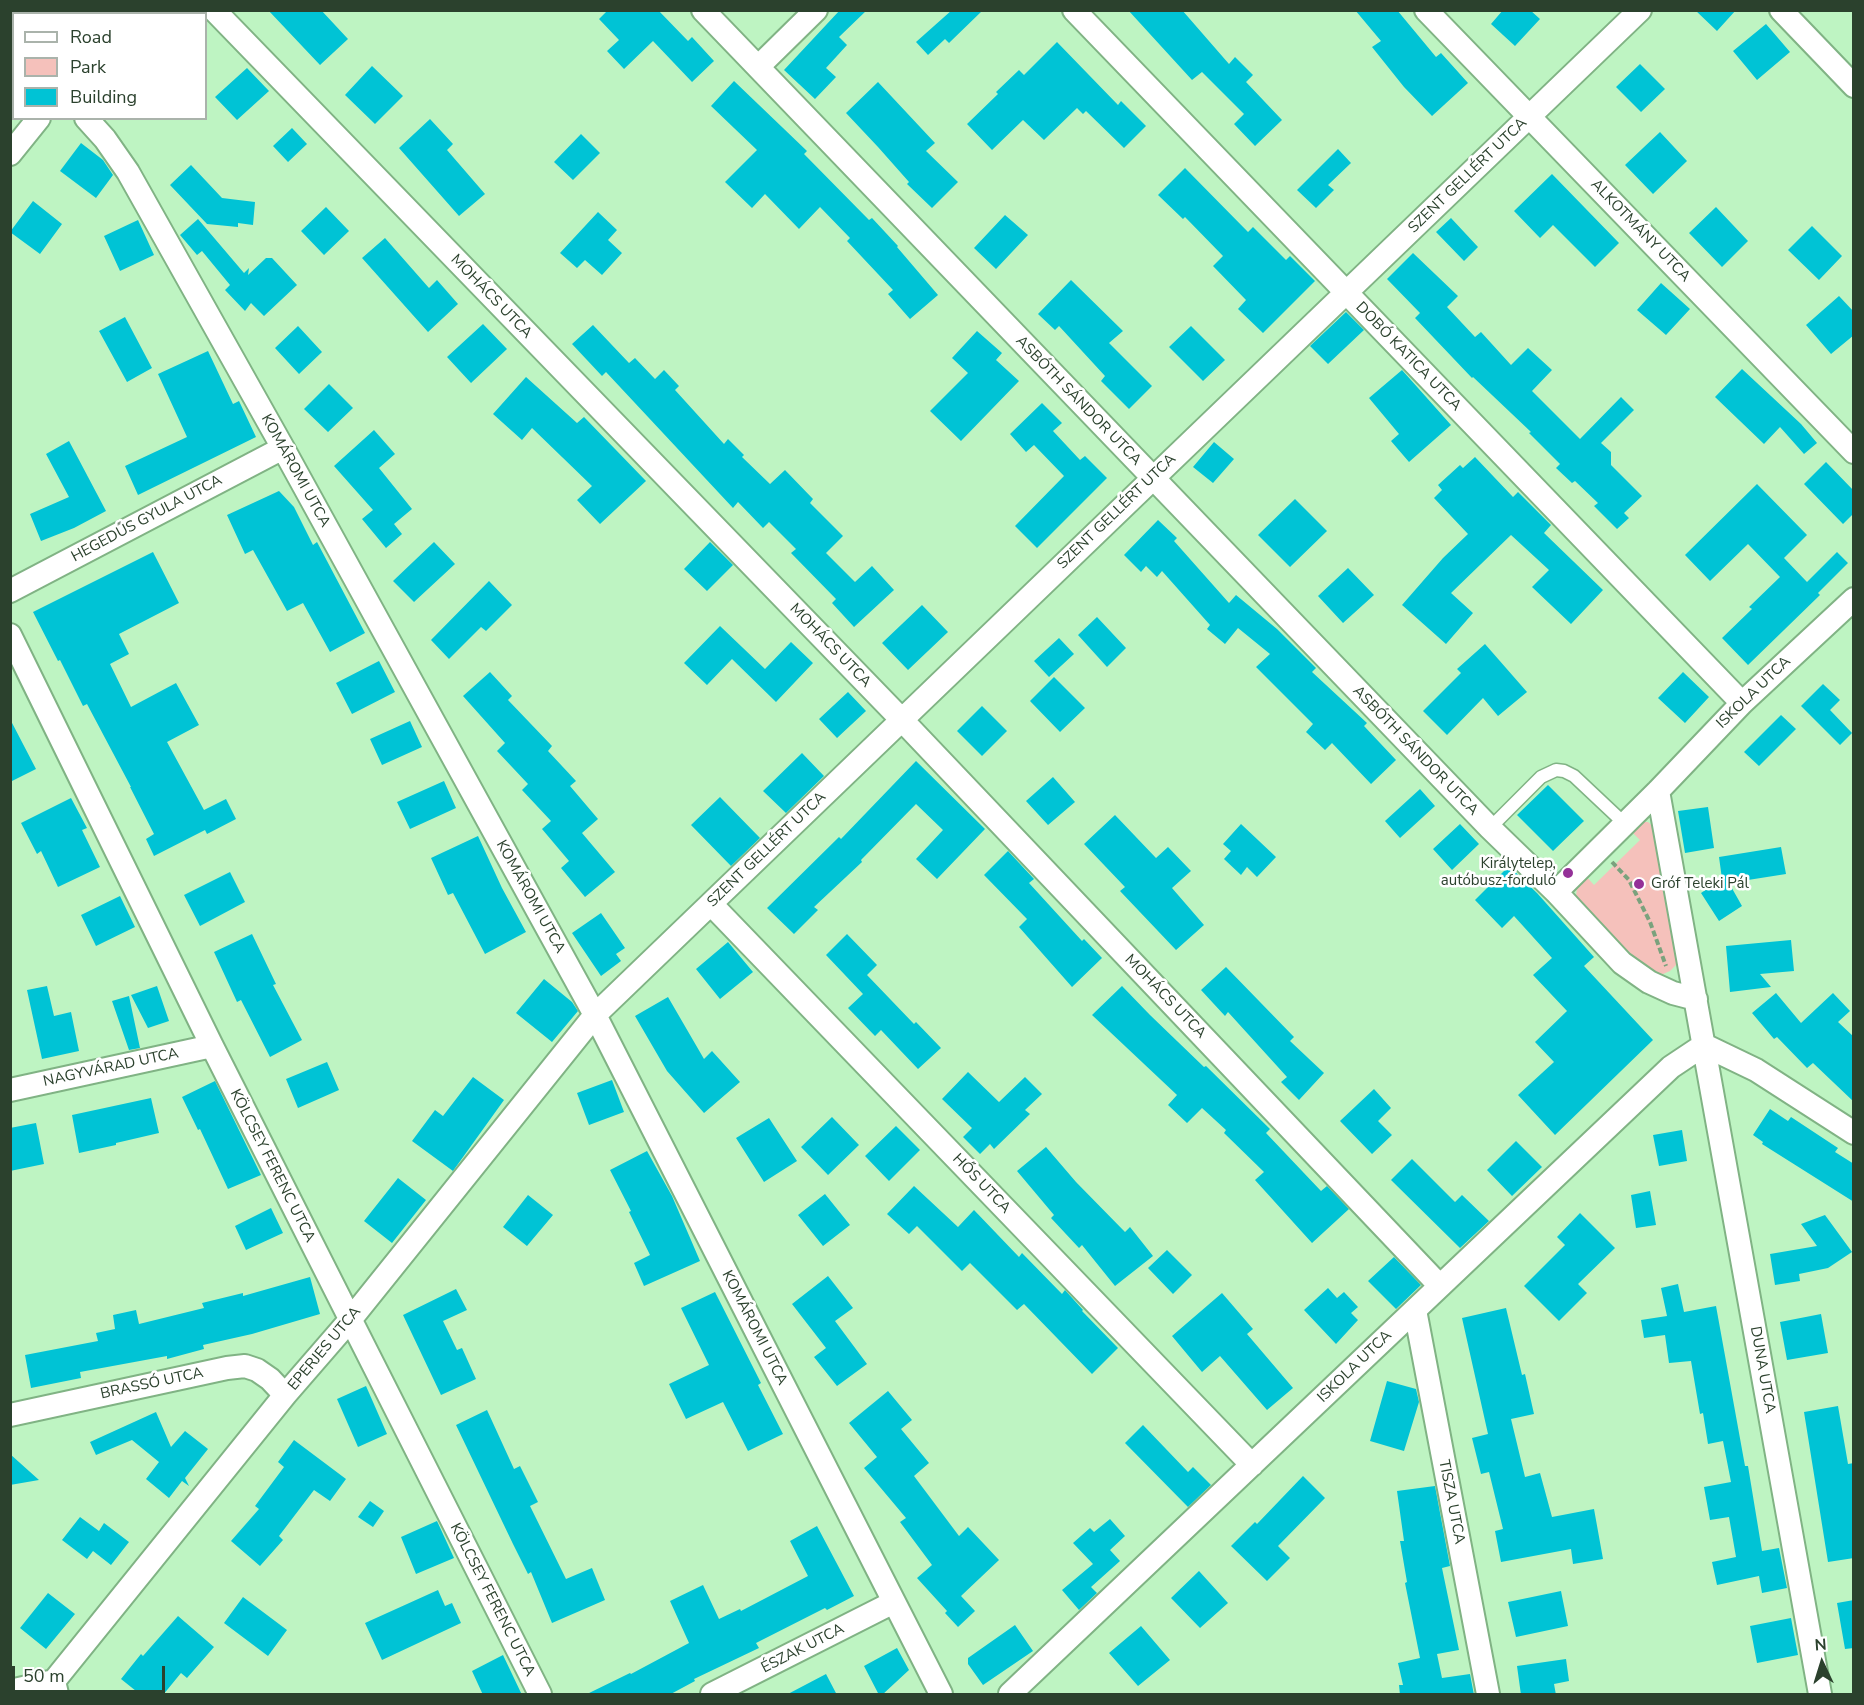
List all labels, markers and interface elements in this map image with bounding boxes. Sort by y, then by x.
legend [12,12,207,120]
text: Road [70,25,112,49]
text: Park [70,55,106,79]
text: Building [70,85,137,109]
street label: SZENT GELLÉRT UTCA [1405,115,1531,237]
street label: ALKOTMÁNY UTCA [1586,176,1694,286]
street label: MOHÁCS UTCA [446,251,536,343]
street label: DOBÓ KATICA UTCA [1351,299,1465,415]
street label: ASBÓTH SÁNDOR UTCA [1011,332,1145,470]
street label: KOMÁROMI UTCA [257,411,333,531]
street label: SZENT GELLÉRT UTCA [1054,451,1180,573]
street label: HEGEDŰS GYULA UTCA [69,472,225,566]
street label: MOHÁCS UTCA [785,600,875,692]
street label: ISKOLA UTCA [1713,653,1795,733]
street label: ASBÓTH SÁNDOR UTCA [1348,682,1482,820]
street label: SZENT GELLÉRT UTCA [704,789,830,911]
street label: KOMÁROMI UTCA [492,837,568,957]
place label: Királytelep, autóbusz-forduló [1441,855,1556,890]
marker: Királytelep, autóbusz-forduló [1561,866,1575,880]
place label: Gróf Teleki Pál [1651,875,1749,893]
marker: Gróf Teleki Pál [1632,877,1646,891]
street label: MOHÁCS UTCA [1120,951,1210,1043]
street label: NAGYVÁRAD UTCA [42,1045,180,1091]
street label: KÖLCSEY FERENC UTCA [226,1086,318,1246]
street label: HŐS UTCA [948,1150,1014,1218]
street label: KOMÁROMI UTCA [717,1268,791,1388]
street label: EPERJES UTCA [285,1304,365,1394]
street label: DUNA UTCA [1745,1325,1779,1415]
street label: ISKOLA UTCA [1314,1327,1396,1407]
street label: BRASSÓ UTCA [99,1364,205,1404]
street label: TISZA UTCA [1434,1458,1468,1546]
street label: KÖLCSEY FERENC UTCA [446,1520,538,1680]
street label: ÉSZAK UTCA [759,1620,847,1678]
north arrow [1792,1633,1852,1693]
text: N [1814,1634,1827,1656]
scale bar [15,1654,168,1692]
text: 50 m [23,1664,65,1688]

